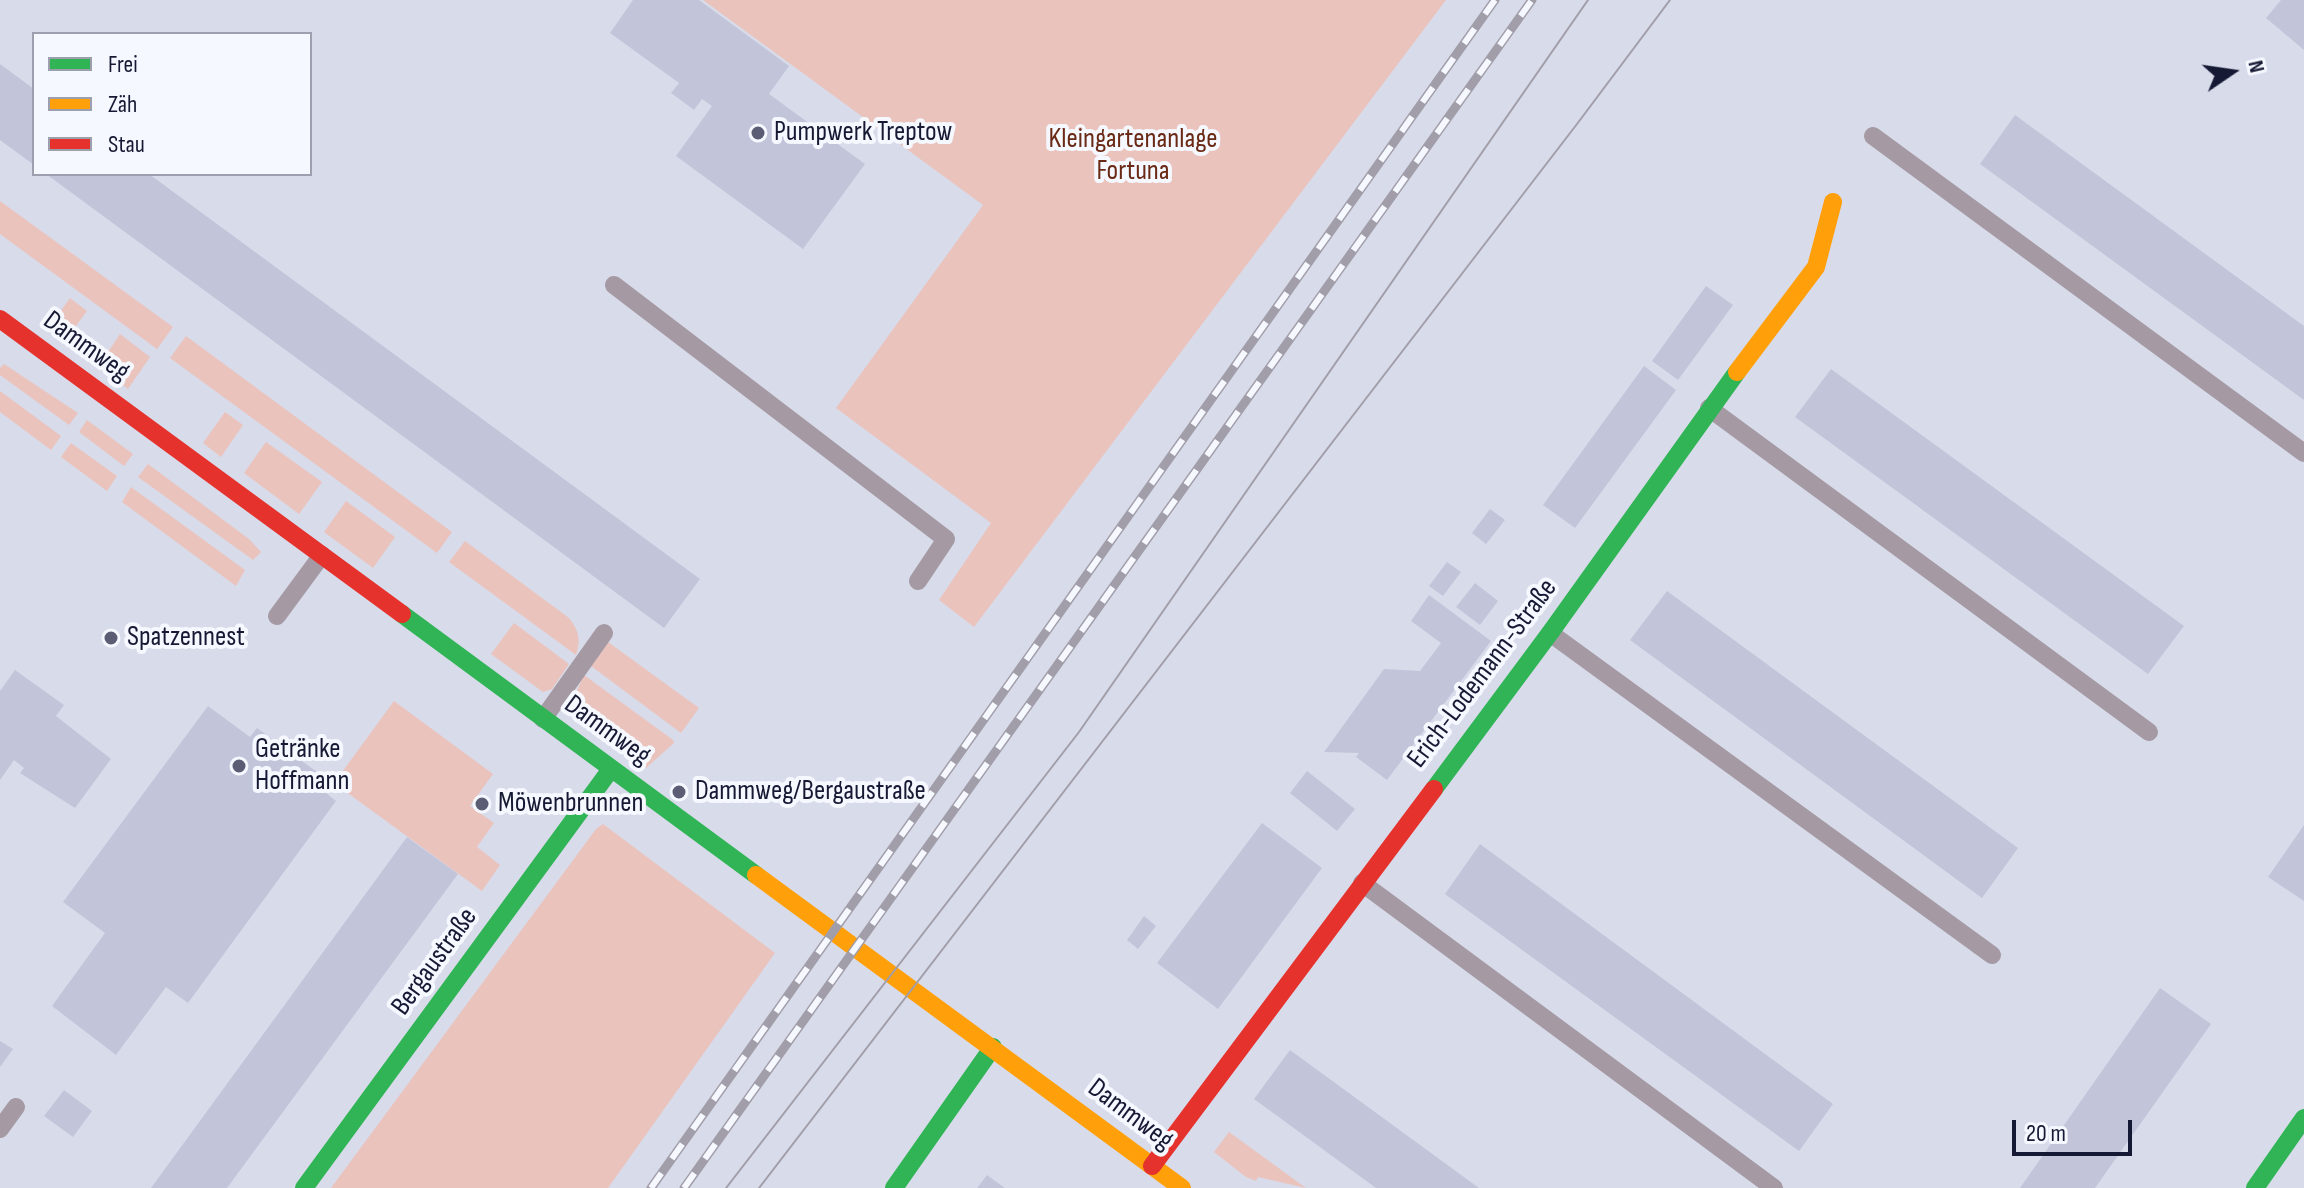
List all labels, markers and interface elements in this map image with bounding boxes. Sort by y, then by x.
legend [32,32,312,176]
north arrow [2192,32,2272,112]
text: Frei [108,50,138,79]
text: N [2241,58,2270,75]
text: Zäh [108,90,137,119]
place label: Pumpwerk Treptow [774,116,952,150]
park label: Kleingartenanlage Fortuna [1049,123,1217,189]
marker: Pumpwerk Treptow [749,124,767,142]
text: Stau [108,130,145,159]
street label: Dammweg [36,305,136,389]
street label: Erich-Lodemann-Straße [1401,573,1565,775]
place label: Spatzennest [127,621,245,655]
marker: Spatzennest [102,629,120,647]
street label: Dammweg [557,689,657,773]
place label: Getränke Hoffmann [255,733,350,799]
marker: Getränke Hoffmann [230,757,248,775]
place label: Dammweg/Bergaustraße [695,775,926,809]
marker: Dammweg/Bergaustraße [670,783,688,801]
place label: Möwenbrunnen [498,787,644,821]
marker: Möwenbrunnen [473,795,491,813]
street label: Bergaustraße [385,902,485,1022]
street label: Dammweg [1081,1072,1179,1158]
scale bar [2016,1104,2136,1154]
text: 20 m [2026,1119,2066,1148]

